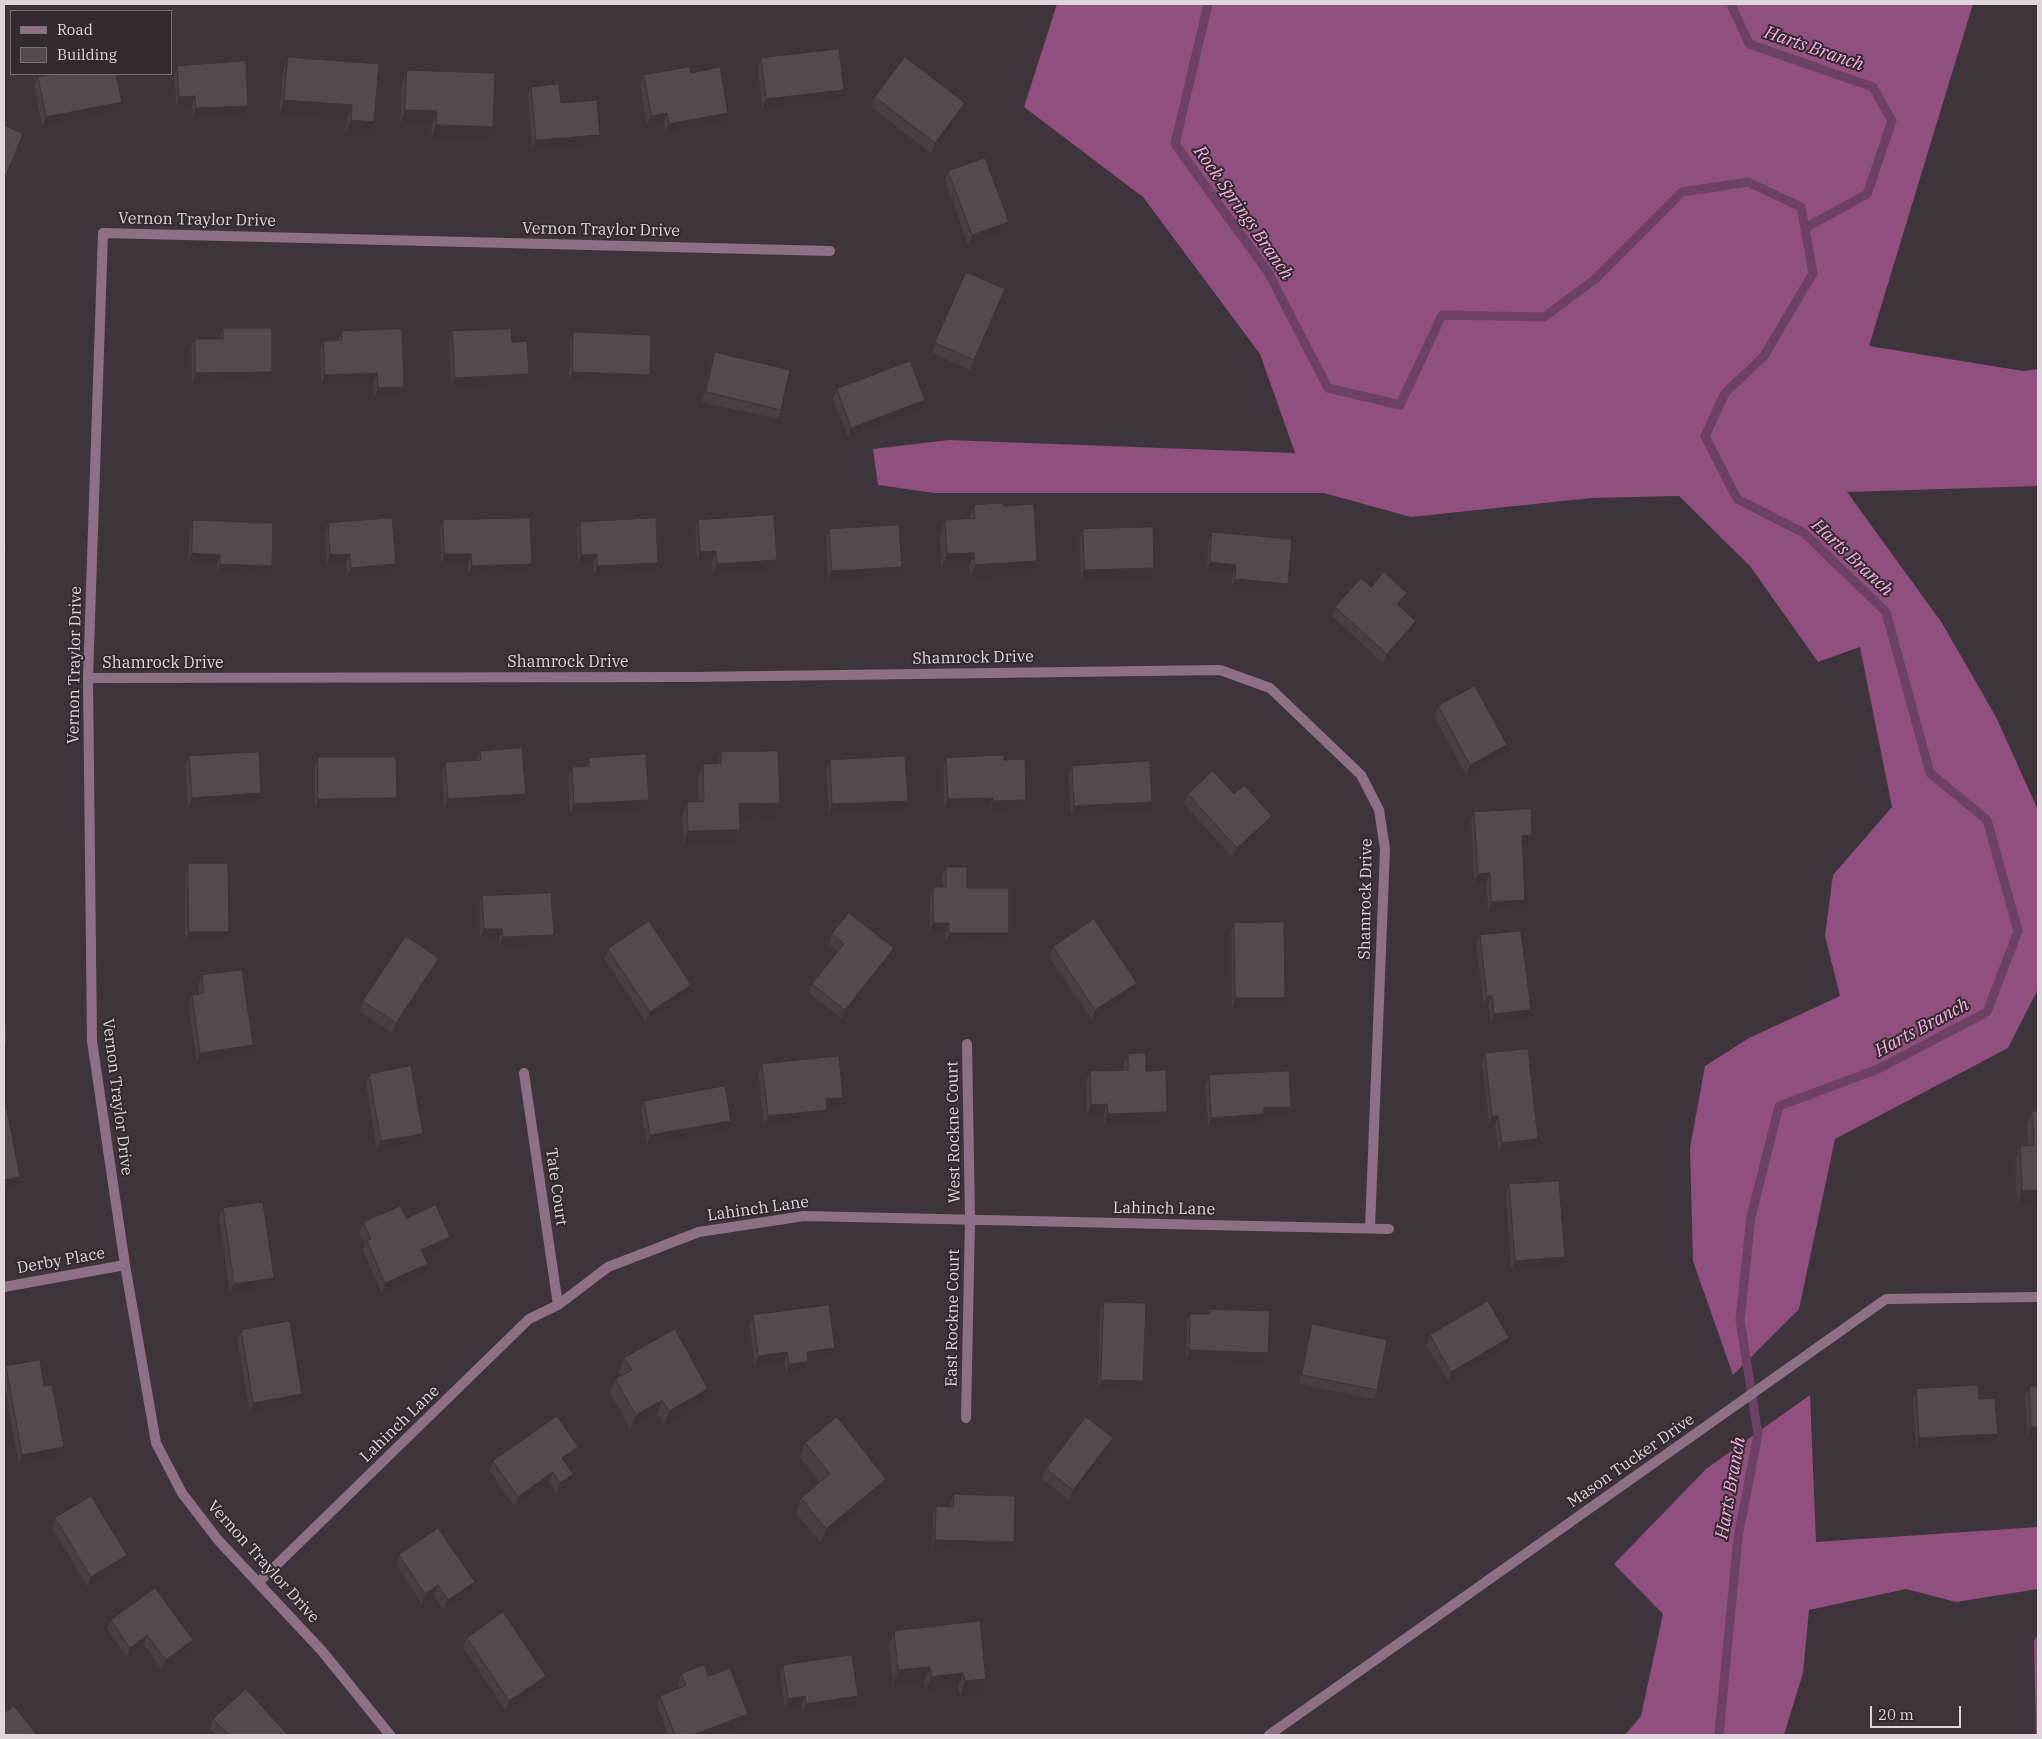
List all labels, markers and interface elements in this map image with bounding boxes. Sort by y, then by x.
legend [10,10,172,75]
text: Road [57,20,93,39]
water label: Harts Branch [1762,22,1866,76]
text: Building [57,45,117,64]
water label: Rock Springs Branch [1189,142,1297,284]
street label: Vernon Traylor Drive [118,209,276,231]
street label: Vernon Traylor Drive [522,219,680,241]
water label: Harts Branch [1807,515,1897,601]
street label: Vernon Traylor Drive [64,586,86,744]
street label: Shamrock Drive [912,647,1034,669]
street label: Shamrock Drive [507,652,629,672]
street label: Shamrock Drive [102,653,224,673]
street label: Shamrock Drive [1355,838,1377,960]
water label: Harts Branch [1871,994,1973,1062]
street label: Vernon Traylor Drive [98,1017,136,1177]
street label: West Rockne Court [943,1061,965,1203]
street label: Tate Court [541,1147,571,1227]
street label: Lahinch Lane [706,1192,810,1226]
street label: Lahinch Lane [1113,1199,1215,1219]
street label: Derby Place [16,1244,106,1278]
street label: East Rockne Court [942,1249,964,1387]
street label: Lahinch Lane [356,1382,444,1466]
street label: Mason Tucker Drive [1564,1410,1698,1512]
water label: Harts Branch [1711,1435,1751,1541]
street label: Vernon Traylor Drive [203,1497,323,1627]
scale bar [1872,1696,1963,1728]
text: 20 m [1878,1705,1914,1724]

